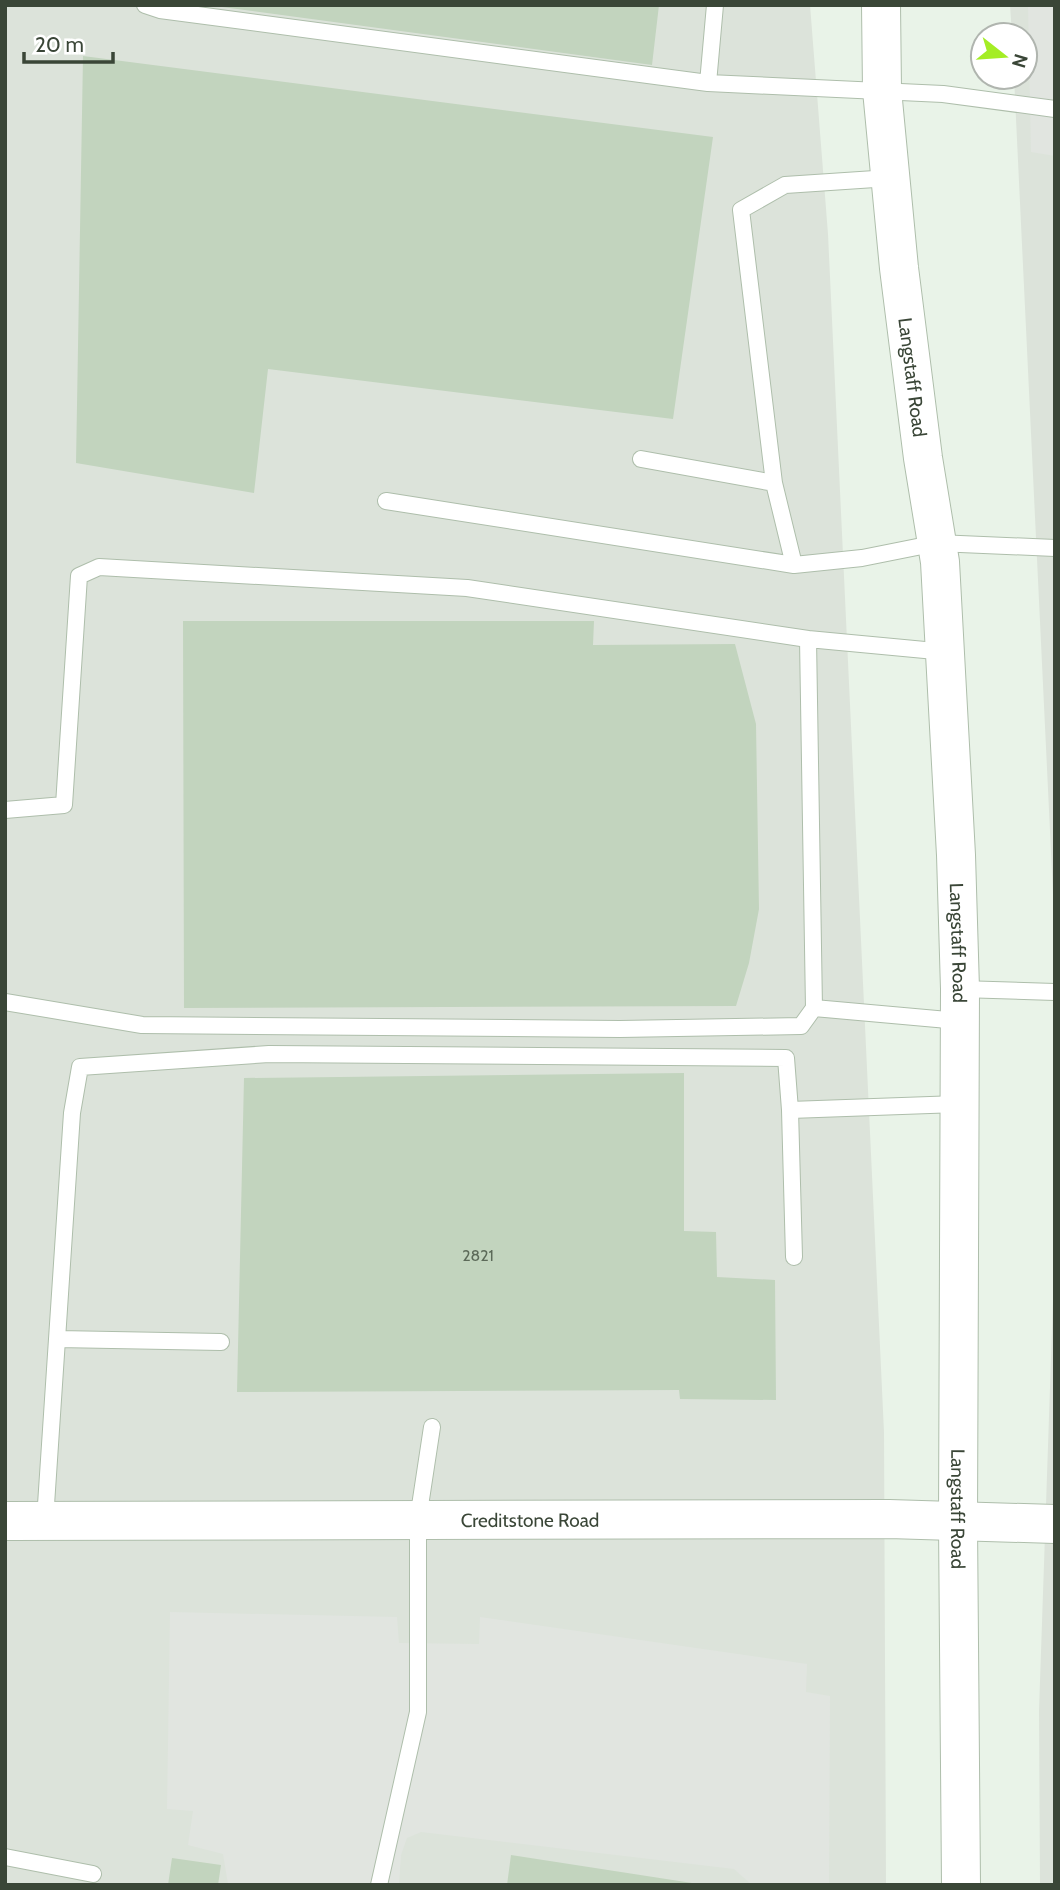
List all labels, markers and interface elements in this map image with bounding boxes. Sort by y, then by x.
scale bar [24,21,114,65]
north arrow [969,21,1039,91]
text: 20 m [35,32,84,57]
text: N [1007,51,1033,71]
street label: Langstaff Road [894,316,932,438]
street label: Langstaff Road [945,882,972,1003]
house number: 2821 [462,1246,494,1265]
street label: Langstaff Road [946,1449,970,1569]
street label: Creditstone Road [461,1508,599,1531]

